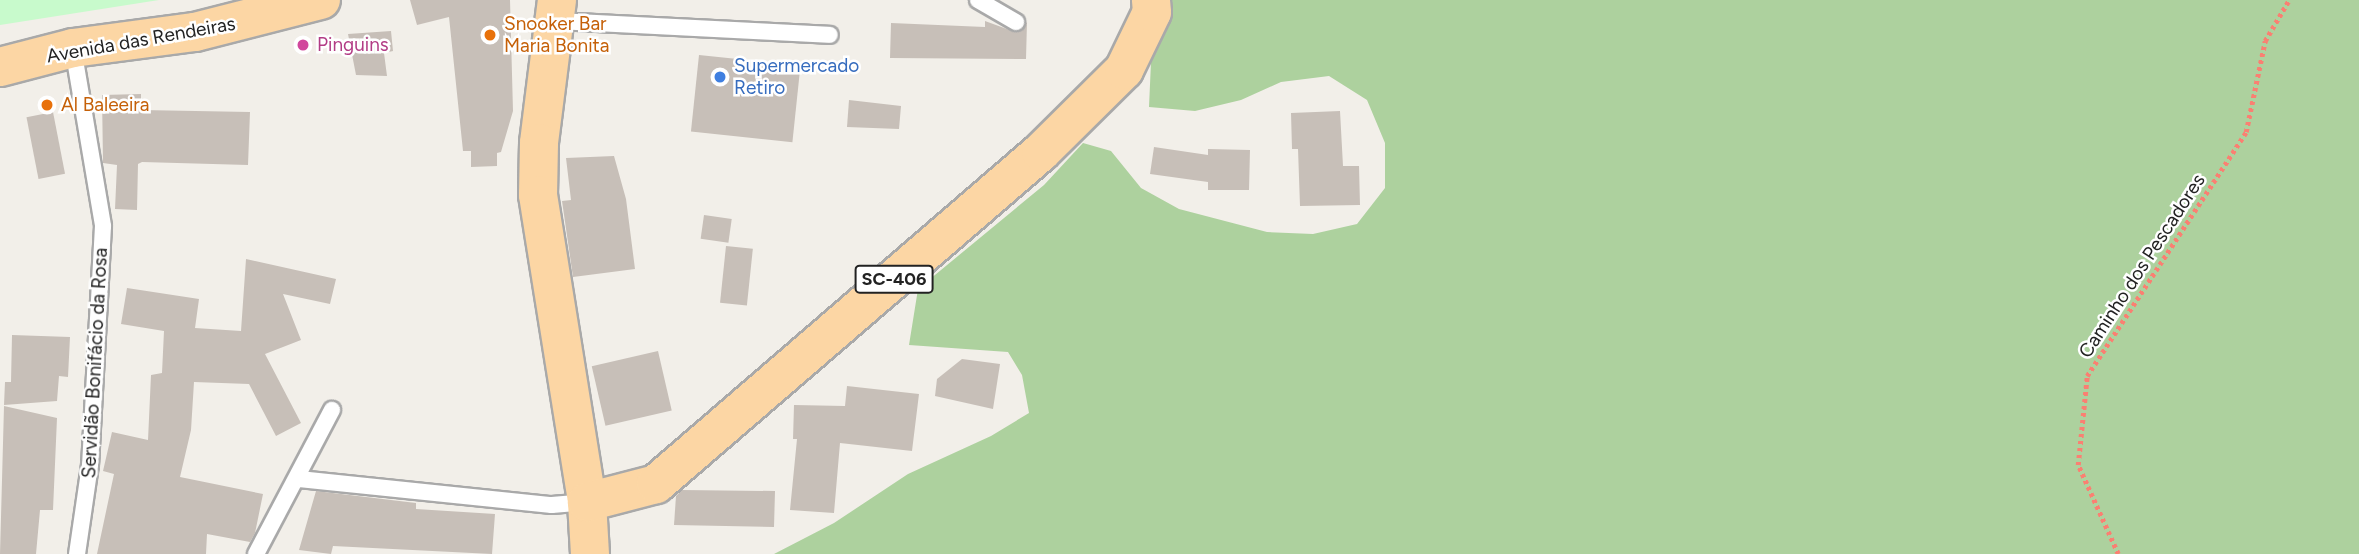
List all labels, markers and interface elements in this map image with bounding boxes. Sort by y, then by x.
street label: Avenida das Rendeiras [45,12,237,68]
place label: Snooker Bar Maria Bonita [504,13,609,57]
marker: Snooker Bar Maria Bonita [482,27,498,43]
place label: Pinguins [317,34,389,56]
marker: Pinguins [295,37,311,53]
place label: Supermercado Retiro [734,55,859,99]
marker: Supermercado Retiro [712,69,728,85]
place label: Al Baleeira [61,94,149,116]
marker: Al Baleeira [39,97,55,113]
street label: Caminho dos Pescadores [2074,170,2210,362]
street label: Servidão Bonifácio da Rosa [78,247,112,479]
road number: SC-406 [854,264,934,293]

